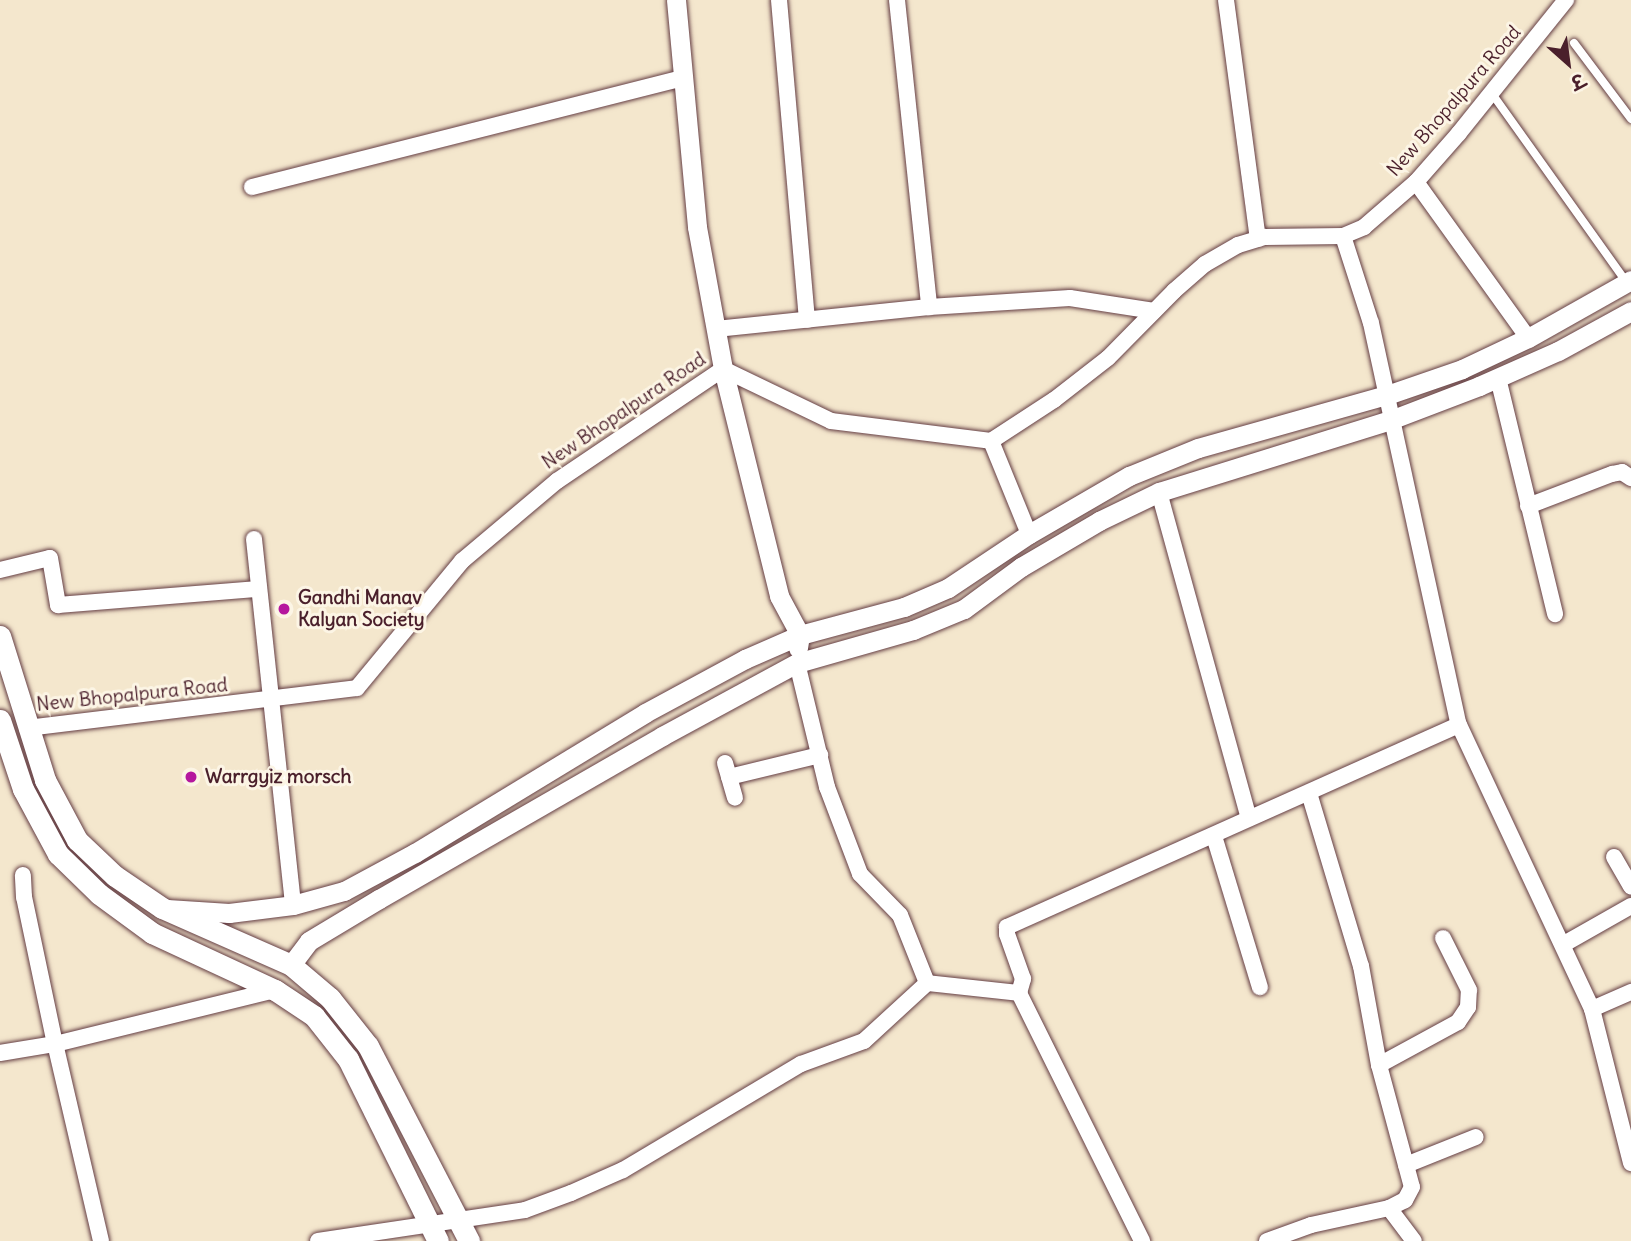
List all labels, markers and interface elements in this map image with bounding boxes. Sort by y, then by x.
street label: New Bhopalpura Road [1382,21,1526,181]
north arrow [1533,28,1603,98]
text: उ [1567,68,1589,95]
street label: New Bhopalpura Road [538,348,710,474]
place label: Gandhi Manav Kalyan Society [298,587,424,631]
marker: Gandhi Manav Kalyan Society [276,601,292,617]
street label: New Bhopalpura Road [35,674,229,716]
place label: Warrgyiz morsch [205,766,351,788]
marker: Warrgyiz morsch [183,769,199,785]

